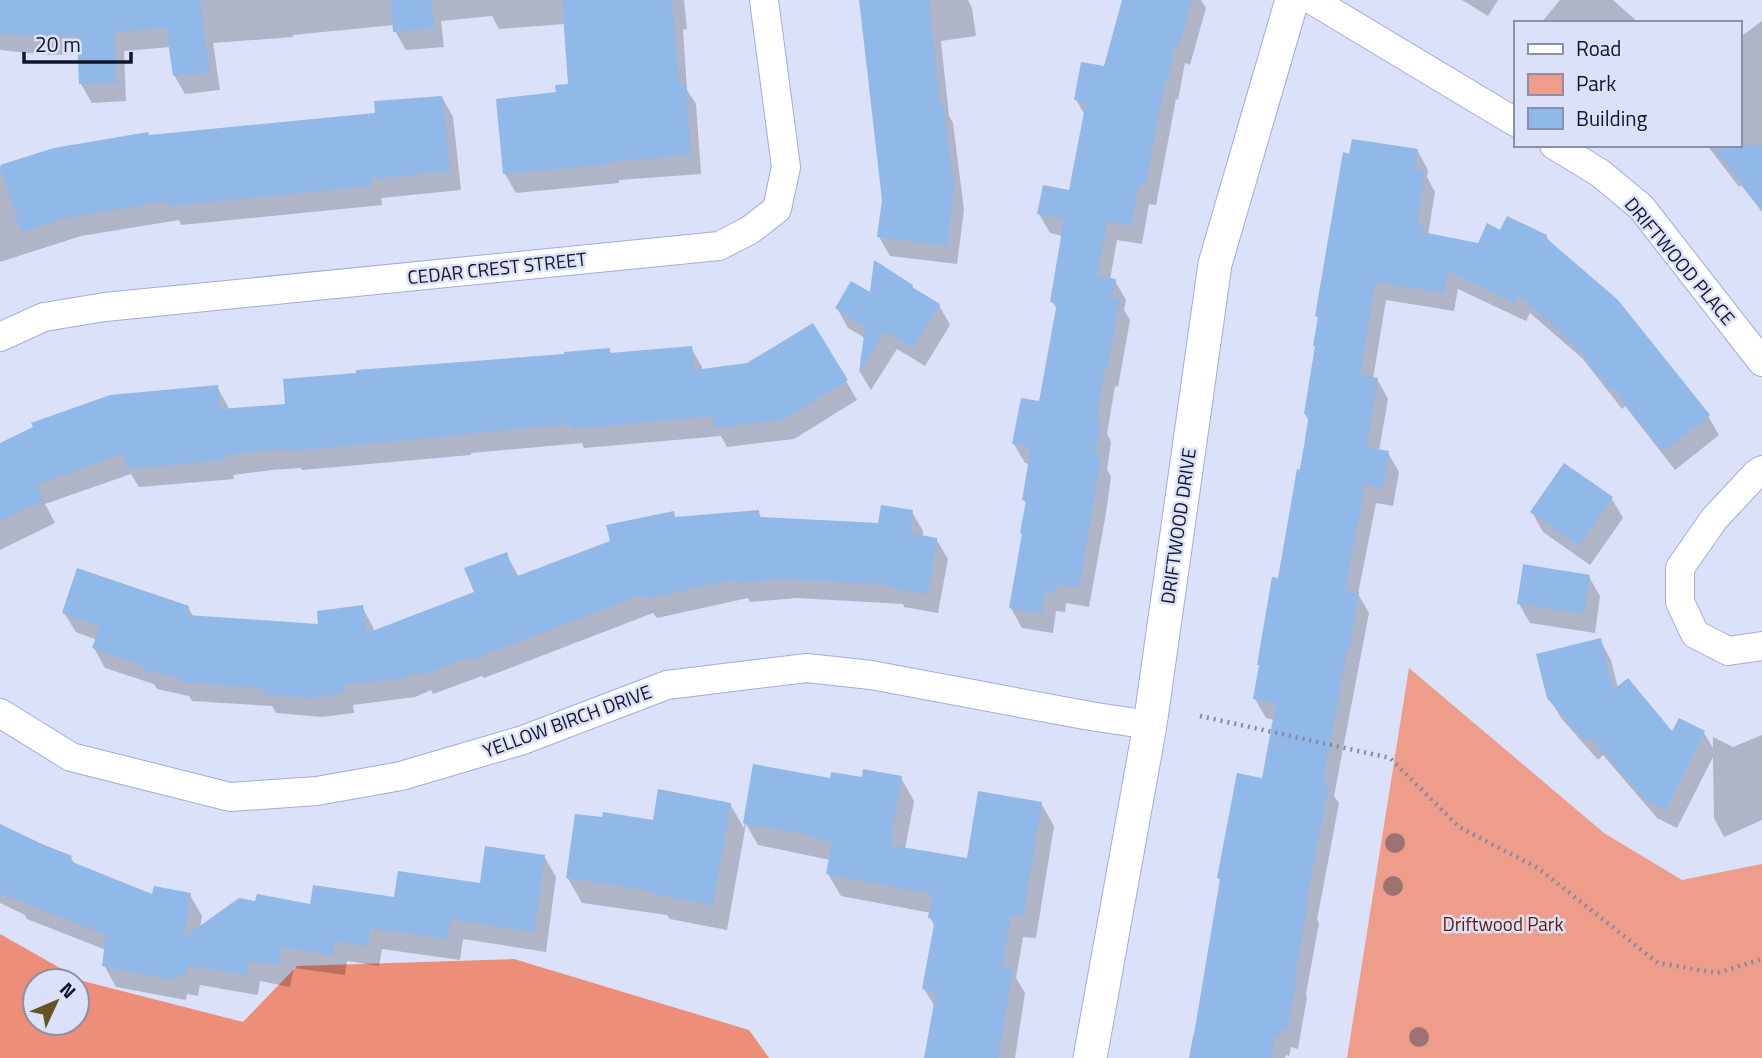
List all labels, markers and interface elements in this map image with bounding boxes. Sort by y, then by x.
scale bar [24,21,131,65]
legend [1514,21,1741,147]
text: 20 m [35,28,81,60]
text: Road [1576,32,1621,64]
text: Park [1576,67,1616,99]
text: Building [1576,102,1648,134]
street label: DRIFTWOOD PLACE [1618,190,1743,331]
street label: CEDAR CREST STREET [406,244,588,291]
street label: DRIFTWOOD DRIVE [1152,446,1203,606]
street label: YELLOW BIRCH DRIVE [478,677,655,765]
park label: Driftwood Park [1443,909,1564,938]
north arrow [21,967,91,1037]
text: N [54,975,84,1005]

